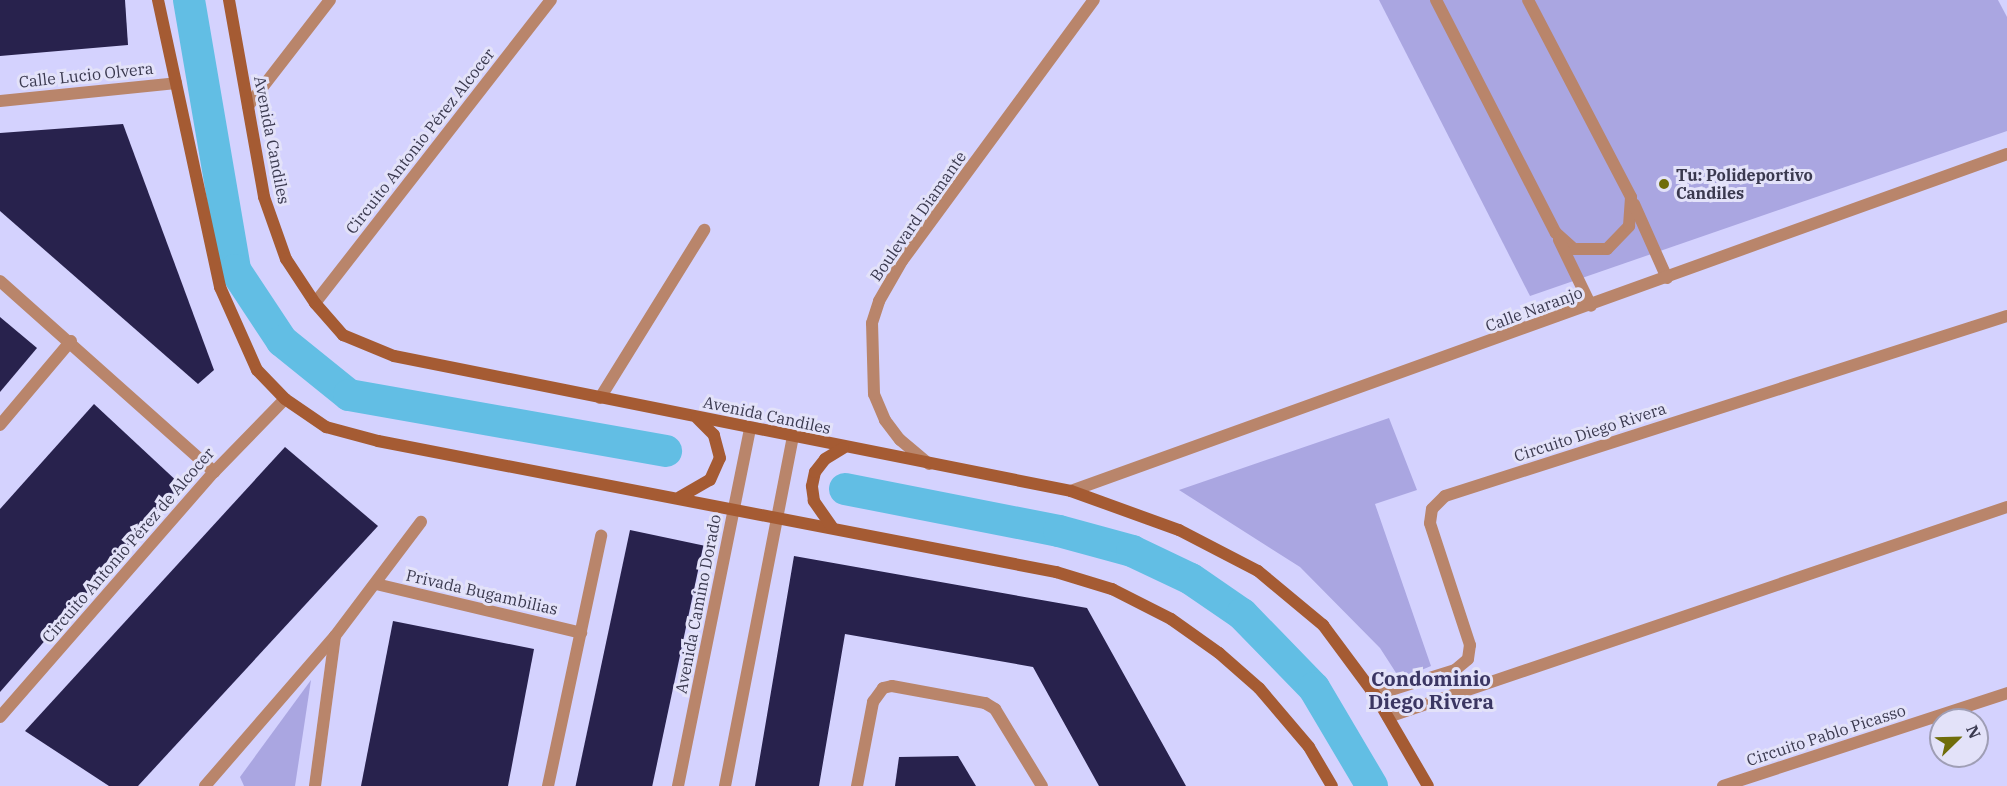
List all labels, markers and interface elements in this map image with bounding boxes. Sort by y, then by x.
street label: Circuito Antonio Pérez Alcocer [342,44,498,238]
street label: Calle Lucio Olvera [18,58,154,92]
street label: Avenida Candiles [250,74,294,206]
street label: Boulevard Diamante [866,147,970,285]
place label: Tu: Polideportivo Candiles [1676,165,1813,203]
marker: Tu: Polideportivo Candiles [1657,177,1671,191]
street label: Calle Naranjo [1483,283,1585,335]
street label: Avenida Candiles [701,392,833,438]
street label: Circuito Diego Rivera [1511,398,1669,466]
street label: Circuito Antonio Pérez de Alcocer [38,443,218,647]
street label: Avenida Camino Dorado [671,513,725,695]
street label: Privada Bugambilias [404,565,560,619]
district label: Condominio Diego Rivera [1368,666,1494,713]
street label: Circuito Pablo Picasso [1744,700,1908,770]
north arrow [1929,708,1989,768]
text: N [1962,722,1985,741]

